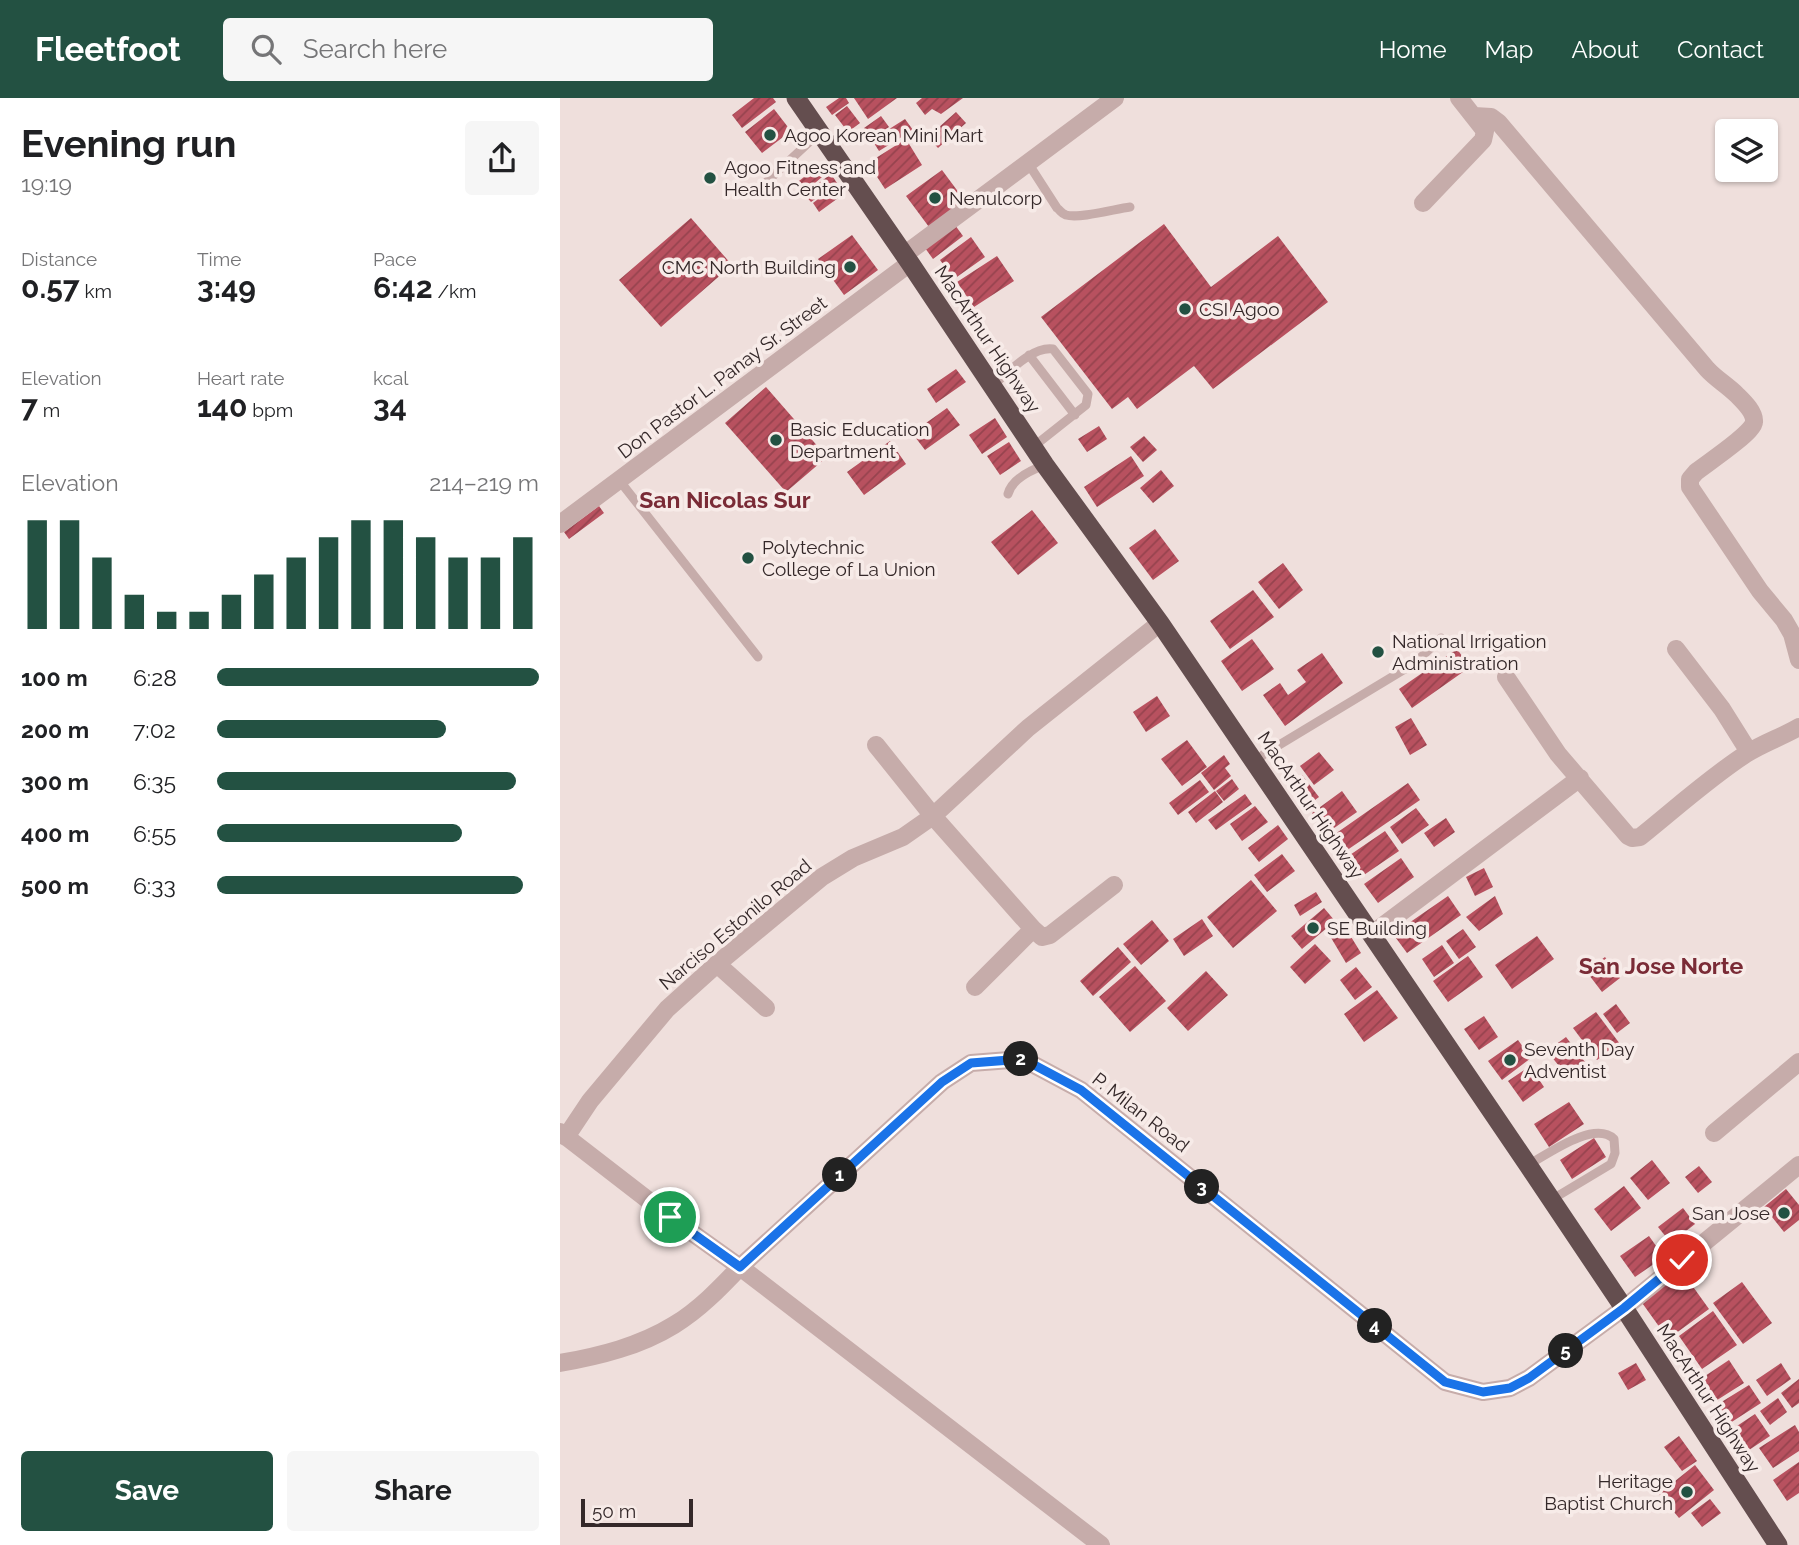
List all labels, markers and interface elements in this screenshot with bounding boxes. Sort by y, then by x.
search box [223,18,713,81]
text: Fleetfoot [35,30,181,69]
icon: search [247,30,285,68]
text: Search here [303,34,447,64]
text: Home [1379,35,1447,64]
text: Map [1485,35,1533,64]
text: About [1571,35,1639,64]
text: Contact [1677,35,1764,64]
map controls [1715,119,1778,182]
button: layers [1715,119,1778,182]
text: Evening run [21,121,236,166]
button: share [465,121,539,195]
place label: Agoo Korean Mini Mart [784,124,984,146]
marker: Agoo Korean Mini Mart [762,127,778,143]
place label: Agoo Fitness and Health Center [724,156,876,200]
text: 19:19 [21,170,72,197]
marker: Agoo Fitness and Health Center [702,170,718,186]
place label: Nenulcorp [949,187,1042,209]
marker: Nenulcorp [927,190,943,206]
text: Distance [21,248,97,270]
text: Time [197,248,241,270]
text: Pace [373,248,417,270]
place label: CMC North Building [662,256,836,278]
marker: CMC North Building [842,259,858,275]
street label: MacArthur Highway [931,261,1045,417]
text: 0.57 [21,270,80,305]
text: 3:49 [197,270,256,305]
text: 6:42 [373,270,433,305]
text: km [80,280,112,302]
text: /km [433,280,477,302]
street label: Don Pastor L. Panay Sr. Street [613,291,831,463]
place label: CSI Agoo [1199,298,1279,320]
marker: CSI Agoo [1177,301,1193,317]
text: Elevation [21,367,102,389]
text: Heart rate [197,367,285,389]
text: kcal [373,367,409,389]
text: 7 [21,389,38,424]
text: 140 [197,389,247,424]
text: 34 [373,389,407,424]
text: m [38,399,60,421]
text: bpm [247,399,293,421]
place label: Basic Education Department [790,418,930,462]
marker: Basic Education Department [768,432,784,448]
text: Elevation [21,469,119,496]
text: 214–219 m [429,469,539,496]
district label: San Nicolas Sur [639,486,811,513]
place label: Polytechnic College of La Union [762,536,936,580]
marker: Polytechnic College of La Union [740,550,756,566]
place label: National Irrigation Administration [1392,630,1547,674]
marker: National Irrigation Administration [1370,644,1386,660]
text: 100 m [21,664,88,691]
text: 6:28 [133,664,177,691]
text: 200 m [21,716,89,743]
text: 7:02 [133,716,176,743]
street label: MacArthur Highway [1254,727,1368,883]
text: 300 m [21,768,89,795]
text: 6:35 [133,768,176,795]
text: 400 m [21,820,89,847]
text: 6:55 [133,820,176,847]
street label: Narciso Estonilo Road [655,854,815,994]
text: 500 m [21,872,89,899]
text: 6:33 [133,872,176,899]
place label: SE Building [1327,917,1427,939]
marker: SE Building [1305,920,1321,936]
district label: San Jose Norte [1579,952,1743,979]
place label: Seventh Day Adventist [1524,1038,1635,1082]
pin: 2 [1004,1042,1038,1076]
text: 2 [1015,1047,1026,1069]
marker: Seventh Day Adventist [1502,1052,1518,1068]
street label: P. Milan Road [1088,1068,1194,1156]
pin: 1 [822,1158,858,1192]
text: 1 [835,1163,844,1185]
pin: 3 [1184,1170,1220,1204]
text: 3 [1196,1175,1207,1197]
pin [640,1187,700,1247]
icon: arrive [651,1198,689,1236]
place label: San Jose [1692,1202,1770,1224]
marker: San Jose [1776,1205,1792,1221]
pin [1652,1230,1712,1290]
icon: check [1663,1241,1701,1279]
pin: 4 [1358,1308,1392,1344]
text: 4 [1369,1314,1380,1336]
street label: MacArthur Highway [1653,1320,1765,1476]
pin: 5 [1548,1334,1584,1368]
text: 5 [1560,1339,1571,1361]
button: Save [21,1451,273,1531]
button: Share [287,1451,539,1531]
place label: Heritage Baptist Church [1544,1470,1673,1514]
marker: Heritage Baptist Church [1679,1484,1695,1500]
scale bar [581,1496,693,1528]
text: 50 m [592,1500,636,1522]

